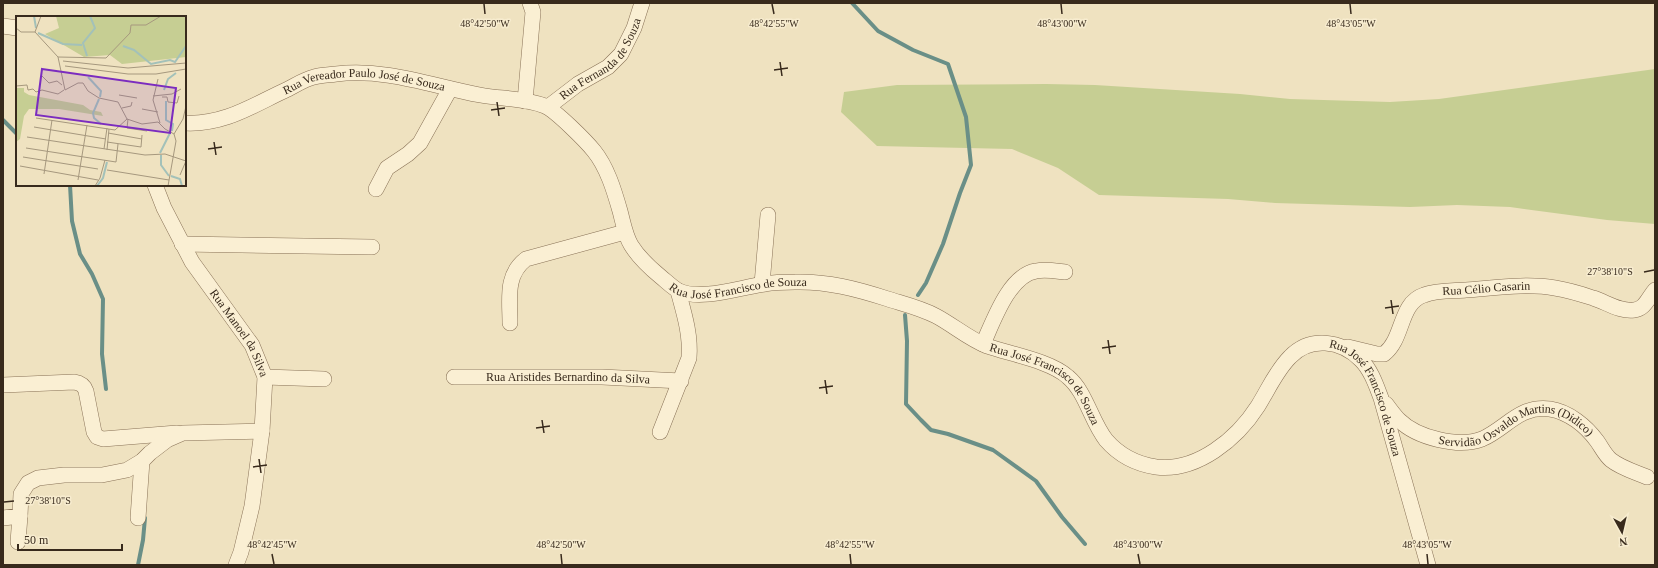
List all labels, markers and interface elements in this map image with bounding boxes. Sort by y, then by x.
inset map [16,16,186,186]
street label: Rua Fernanda de Souza [557,16,644,103]
text: 48°42'50"W [460,18,510,29]
text: 48°42'55"W [749,18,799,29]
text: 48°43'00"W [1037,18,1087,29]
text: 48°43'05"W [1326,18,1376,29]
street label: Rua Vereador Paulo José de Souza [281,66,447,97]
text: 27°38'10"S [1587,266,1633,277]
street label: Rua José Francisco de Souza [666,275,808,302]
street label: Rua Célio Casarin [1442,279,1530,298]
street label: Rua Manoel da Silva [207,286,271,379]
street label: Rua José Francisco de Souza [1328,337,1404,458]
street label: Rua José Francisco de Souza [988,340,1103,428]
street label: Rua Aristides Bernardino da Silva [486,370,651,386]
text: Servidão Osvaldo Martins (Didico) [1437,402,1597,449]
street label: Servidão Osvaldo Martins (Didico) [1429,431,1599,445]
text: 27°38'10"S [25,495,71,506]
north arrow [1602,512,1642,552]
scale bar [18,526,122,552]
text: 50 m [24,533,49,547]
text: N [1619,535,1628,548]
text: 48°42'45"W [247,539,297,550]
text: 48°42'50"W [536,539,586,550]
text: 48°42'55"W [825,539,875,550]
text: 48°43'00"W [1113,539,1163,550]
text: 48°43'05"W [1402,539,1452,550]

